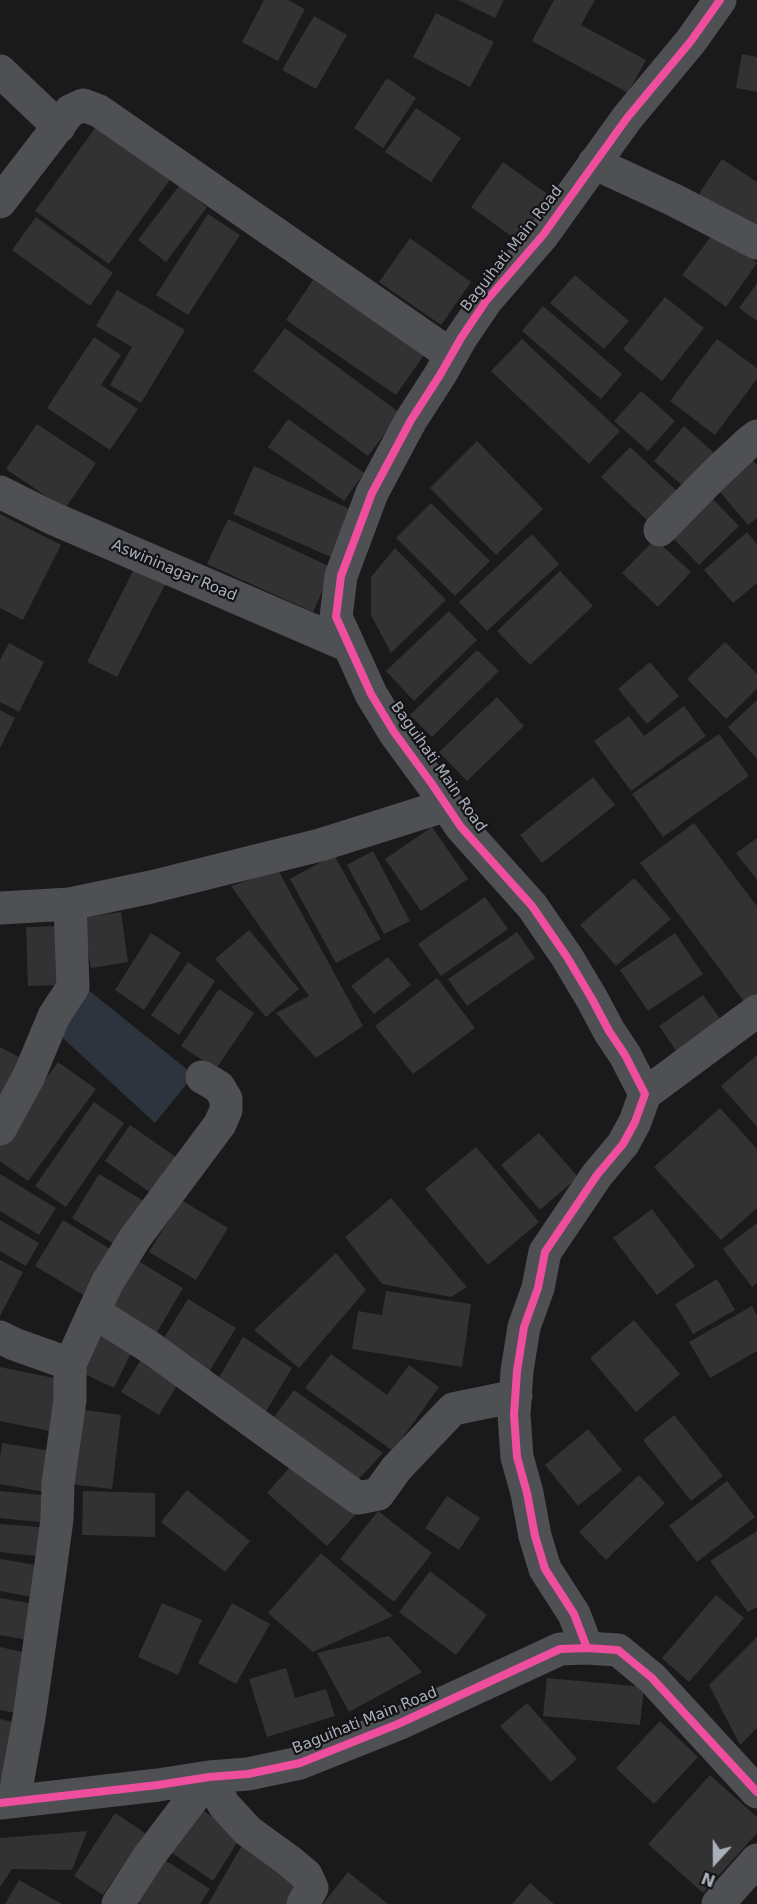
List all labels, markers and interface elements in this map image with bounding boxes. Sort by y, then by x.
street label: Baguihati Main Road [457,183,567,315]
street label: Aswininagar Road [109,537,239,605]
street label: Baguihati Main Road [386,699,490,835]
street label: Baguihati Main Road [290,1684,440,1758]
north arrow [685,1832,745,1892]
text: N [699,1868,718,1891]

